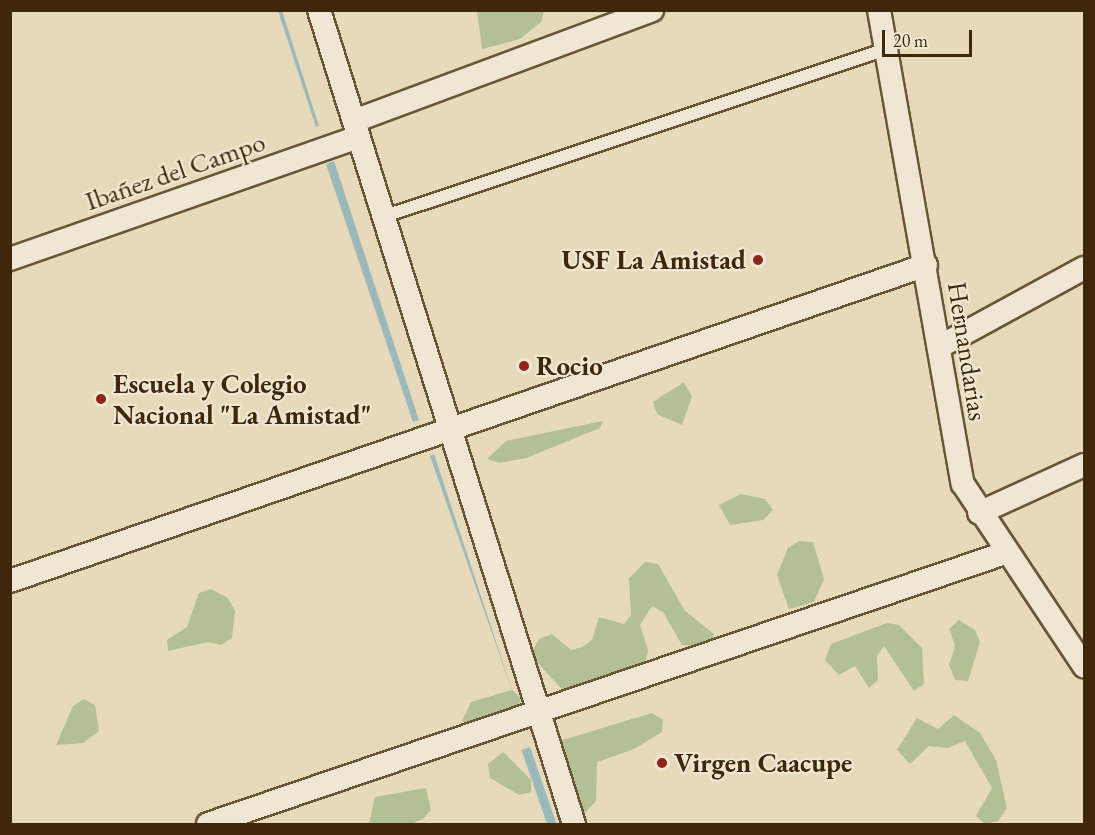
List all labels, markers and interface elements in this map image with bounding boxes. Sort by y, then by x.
scale bar [885,18,975,56]
text: 20 m [893,29,928,52]
street label: Ibañez del Campo [81,125,269,217]
place label: USF La Amistad [562,244,746,276]
marker: USF La Amistad [751,253,765,267]
street label: Hernandarias [941,279,995,423]
place label: Rocio [536,350,603,382]
marker: Rocio [517,359,531,373]
place label: Escuela y Colegio Nacional "La Amistad" [113,367,371,430]
marker: Escuela y Colegio Nacional "La Amistad" [94,392,108,406]
place label: Virgen Caacupe [674,747,852,779]
marker: Virgen Caacupe [655,756,669,770]

